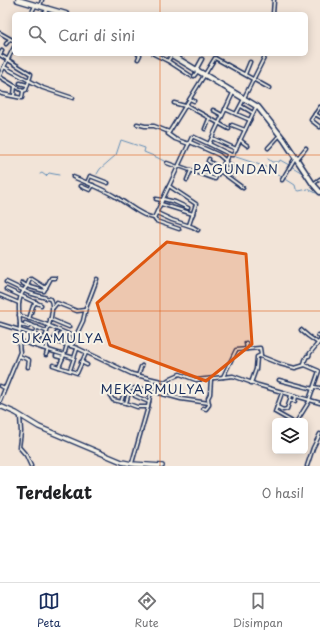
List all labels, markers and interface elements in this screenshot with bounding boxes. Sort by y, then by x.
search box [12,12,308,56]
icon: search [26,23,48,45]
text: Cari di sini [58,23,135,46]
district label: PAGUNDAN [193,159,279,178]
district label: SUKAMULYA [12,328,104,347]
district label: MEKARMULYA [100,379,206,398]
map controls [272,418,308,454]
button: layers [272,418,308,454]
text: Terdekat [16,479,92,505]
text: 0 hasil [262,483,304,502]
tab: Peta [37,590,61,631]
tab: Rute [135,590,159,631]
tab: Disimpan [233,590,283,631]

